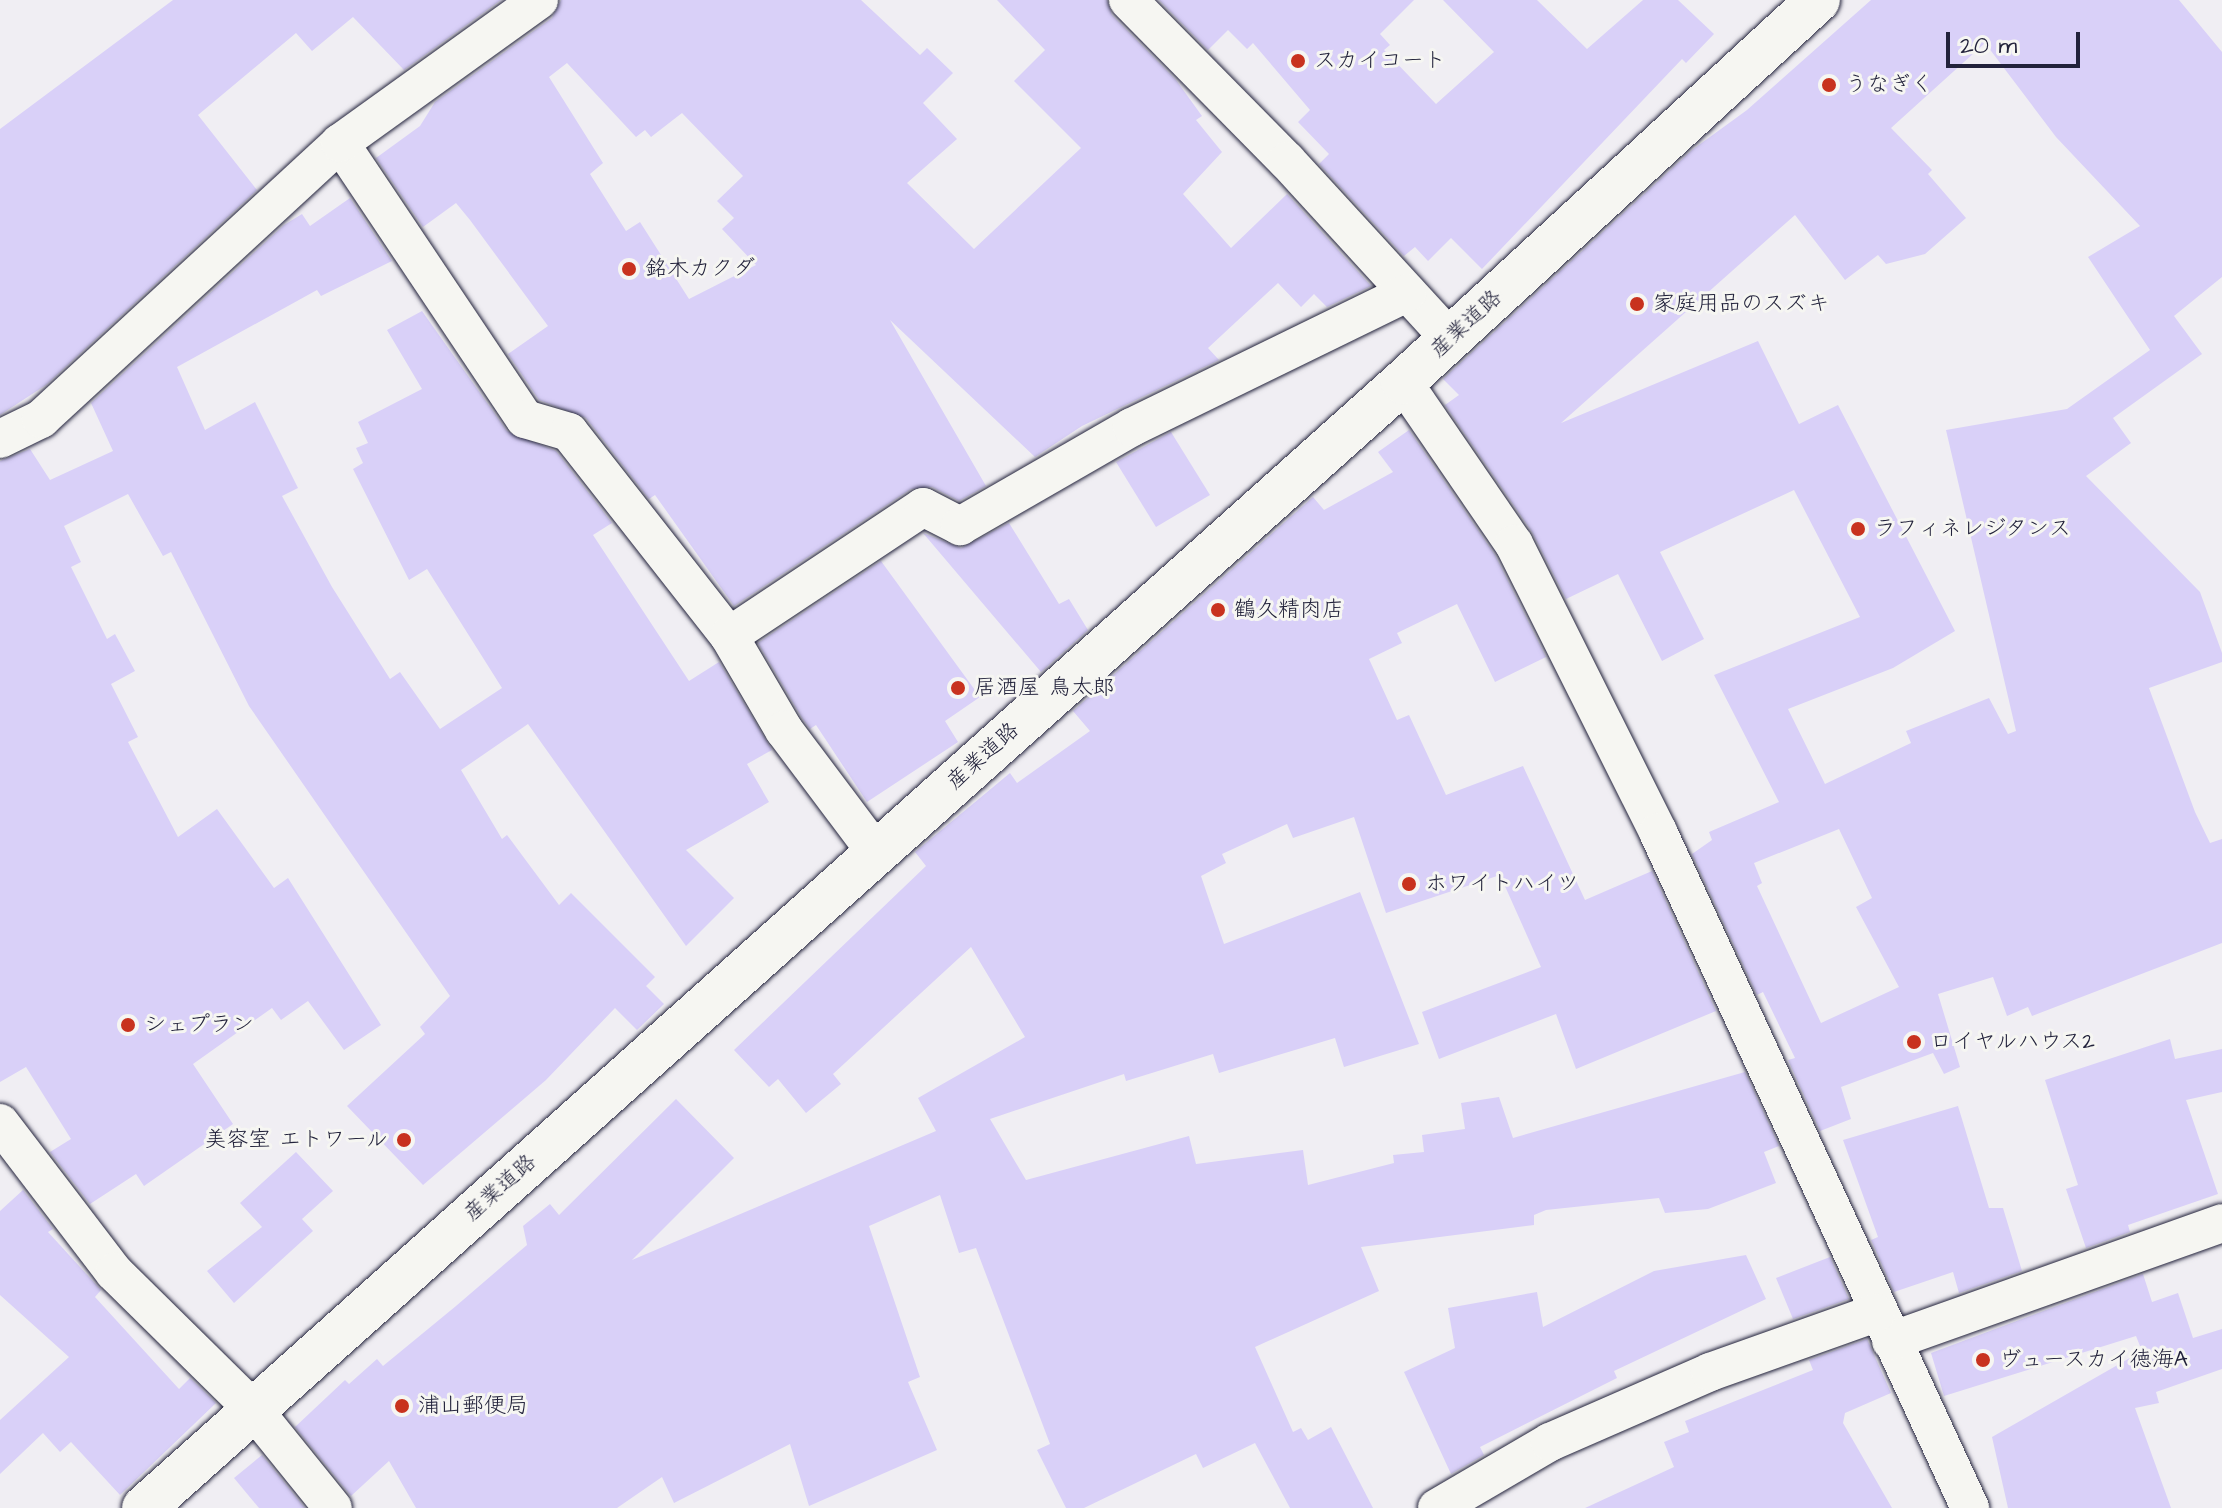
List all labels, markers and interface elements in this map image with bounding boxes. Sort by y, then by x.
scale bar [1950,16,2084,66]
text: 20 m [1960,29,2017,63]
place label: スカイコート [1314,48,1446,74]
marker: スカイコート [1289,52,1307,70]
place label: うなぎく [1845,72,1933,98]
marker: うなぎく [1820,76,1838,94]
place label: 銘木カクダ [645,256,755,282]
marker: 銘木カクダ [620,260,638,278]
street label: 産業道路 [1425,284,1507,364]
place label: 家庭用品のスズキ [1653,291,1829,317]
marker: 家庭用品のスズキ [1628,295,1646,313]
place label: ラフィネレジタンス [1874,516,2072,542]
marker: ラフィネレジタンス [1849,520,1867,538]
place label: 鶴久精肉店 [1234,597,1344,623]
marker: 鶴久精肉店 [1209,601,1227,619]
place label: 居酒屋 鳥太郎 [974,675,1115,701]
marker: 居酒屋 鳥太郎 [949,679,967,697]
street label: 産業道路 [941,717,1025,795]
place label: ホワイトハイツ [1425,871,1579,897]
marker: ホワイトハイツ [1400,875,1418,893]
place label: シェプラン [144,1012,254,1038]
marker: シェプラン [119,1016,137,1034]
place label: ロイヤルハウス2 [1930,1029,2097,1055]
marker: ロイヤルハウス2 [1905,1033,1923,1051]
place label: 美容室 エトワール [203,1127,388,1153]
marker: 美容室 エトワール [395,1131,413,1149]
street label: 産業道路 [458,1149,542,1227]
place label: ヴュースカイ徳海A [1999,1347,2189,1373]
marker: ヴュースカイ徳海A [1974,1351,1992,1369]
place label: 浦山郵便局 [418,1393,528,1419]
marker: 浦山郵便局 [393,1397,411,1415]

